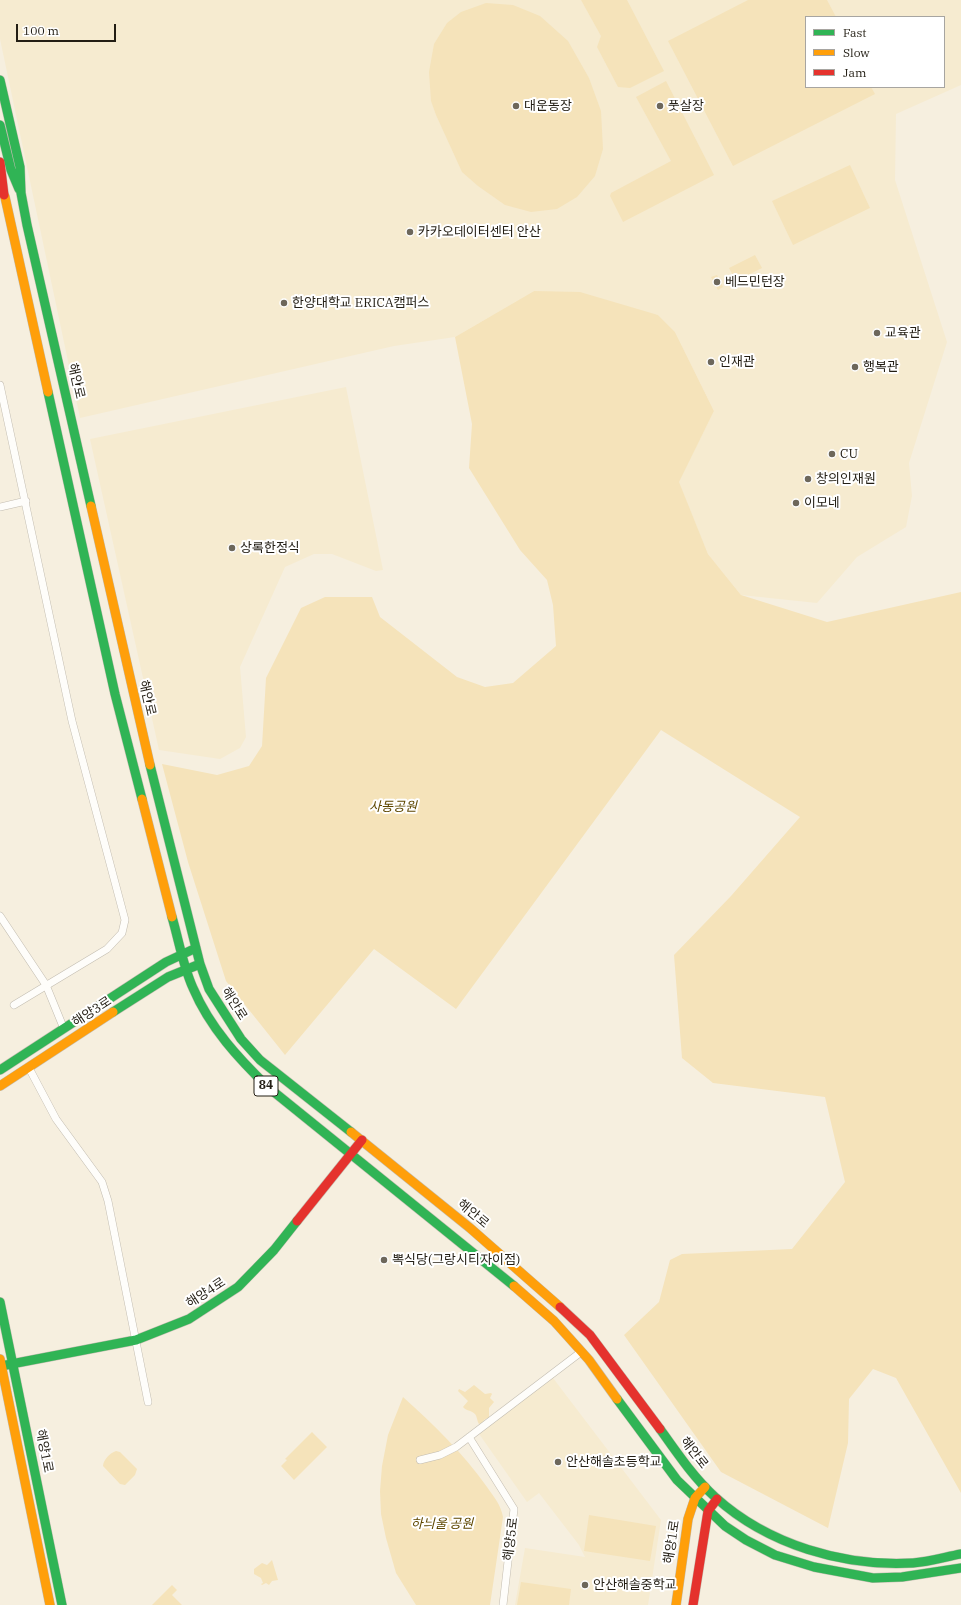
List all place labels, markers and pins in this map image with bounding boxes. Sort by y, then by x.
place label: 대운동장 [524,98,572,114]
place label: 풋살장 [668,98,704,114]
marker: 대운동장 [511,101,521,111]
marker: 풋살장 [655,101,665,111]
place label: 카카오데이터센터 안산 [418,224,541,240]
marker: 카카오데이터센터 안산 [405,227,415,237]
place label: 베드민턴장 [725,274,785,290]
marker: 베드민턴장 [712,277,722,287]
place label: 한양대학교 ERICA캠퍼스 [292,295,429,311]
marker: 한양대학교 ERICA캠퍼스 [279,298,289,308]
place label: 교육관 [885,325,921,341]
marker: 교육관 [872,328,882,338]
place label: 인재관 [719,354,755,370]
marker: 인재관 [706,357,716,367]
place label: 행복관 [863,359,899,375]
marker: 행복관 [850,362,860,372]
place label: CU [840,446,858,462]
marker: CU [827,449,837,459]
place label: 창의인재원 [816,471,876,487]
marker: 창의인재원 [803,474,813,484]
place label: 이모네 [804,495,840,511]
marker: 이모네 [791,498,801,508]
place label: 상록한정식 [240,540,300,556]
marker: 상록한정식 [227,543,237,553]
place label: 뽁식당(그랑시티자이점) [392,1252,520,1268]
marker: 뽁식당(그랑시티자이점) [379,1255,389,1265]
place label: 안산해솔초등학교 [566,1454,662,1470]
marker: 안산해솔초등학교 [553,1457,563,1467]
place label: 안산해솔중학교 [593,1577,677,1593]
marker: 안산해솔중학교 [580,1580,590,1590]

